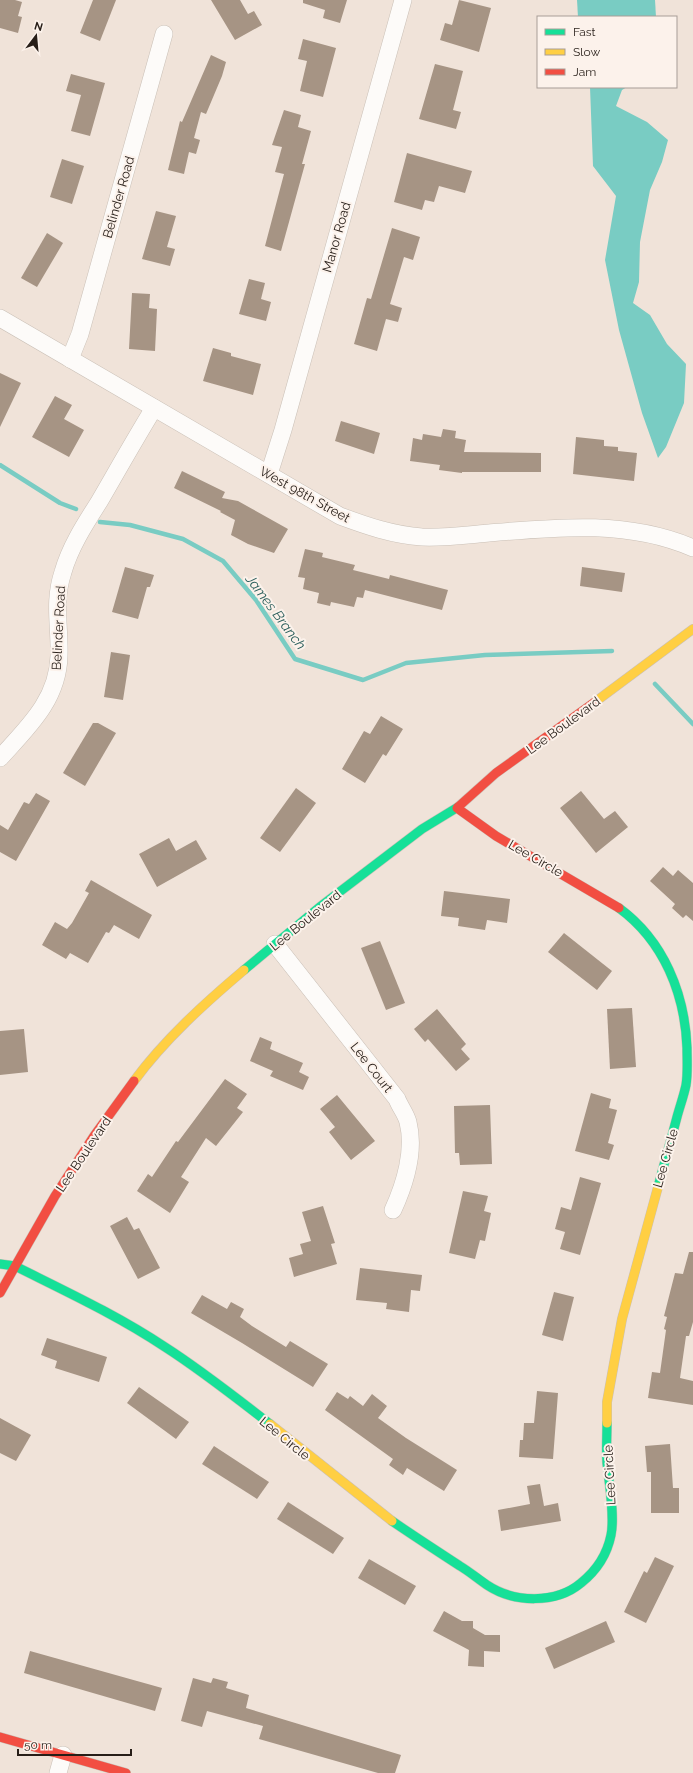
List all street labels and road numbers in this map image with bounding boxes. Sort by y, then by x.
street label: Belinder Road [100,154,137,240]
street label: Manor Road [319,200,354,274]
street label: West 98th Street [257,463,353,526]
street label: Belinder Road [49,585,68,671]
street label: Lee Boulevard [524,694,603,757]
street label: Lee Circle [506,837,566,880]
street label: Lee Boulevard [267,887,344,954]
street label: Lee Court [347,1039,396,1096]
street label: Lee Boulevard [53,1114,114,1195]
street label: Lee Circle [650,1127,681,1189]
street label: Lee Circle [256,1414,313,1463]
street label: Lee Circle [600,1444,619,1506]

